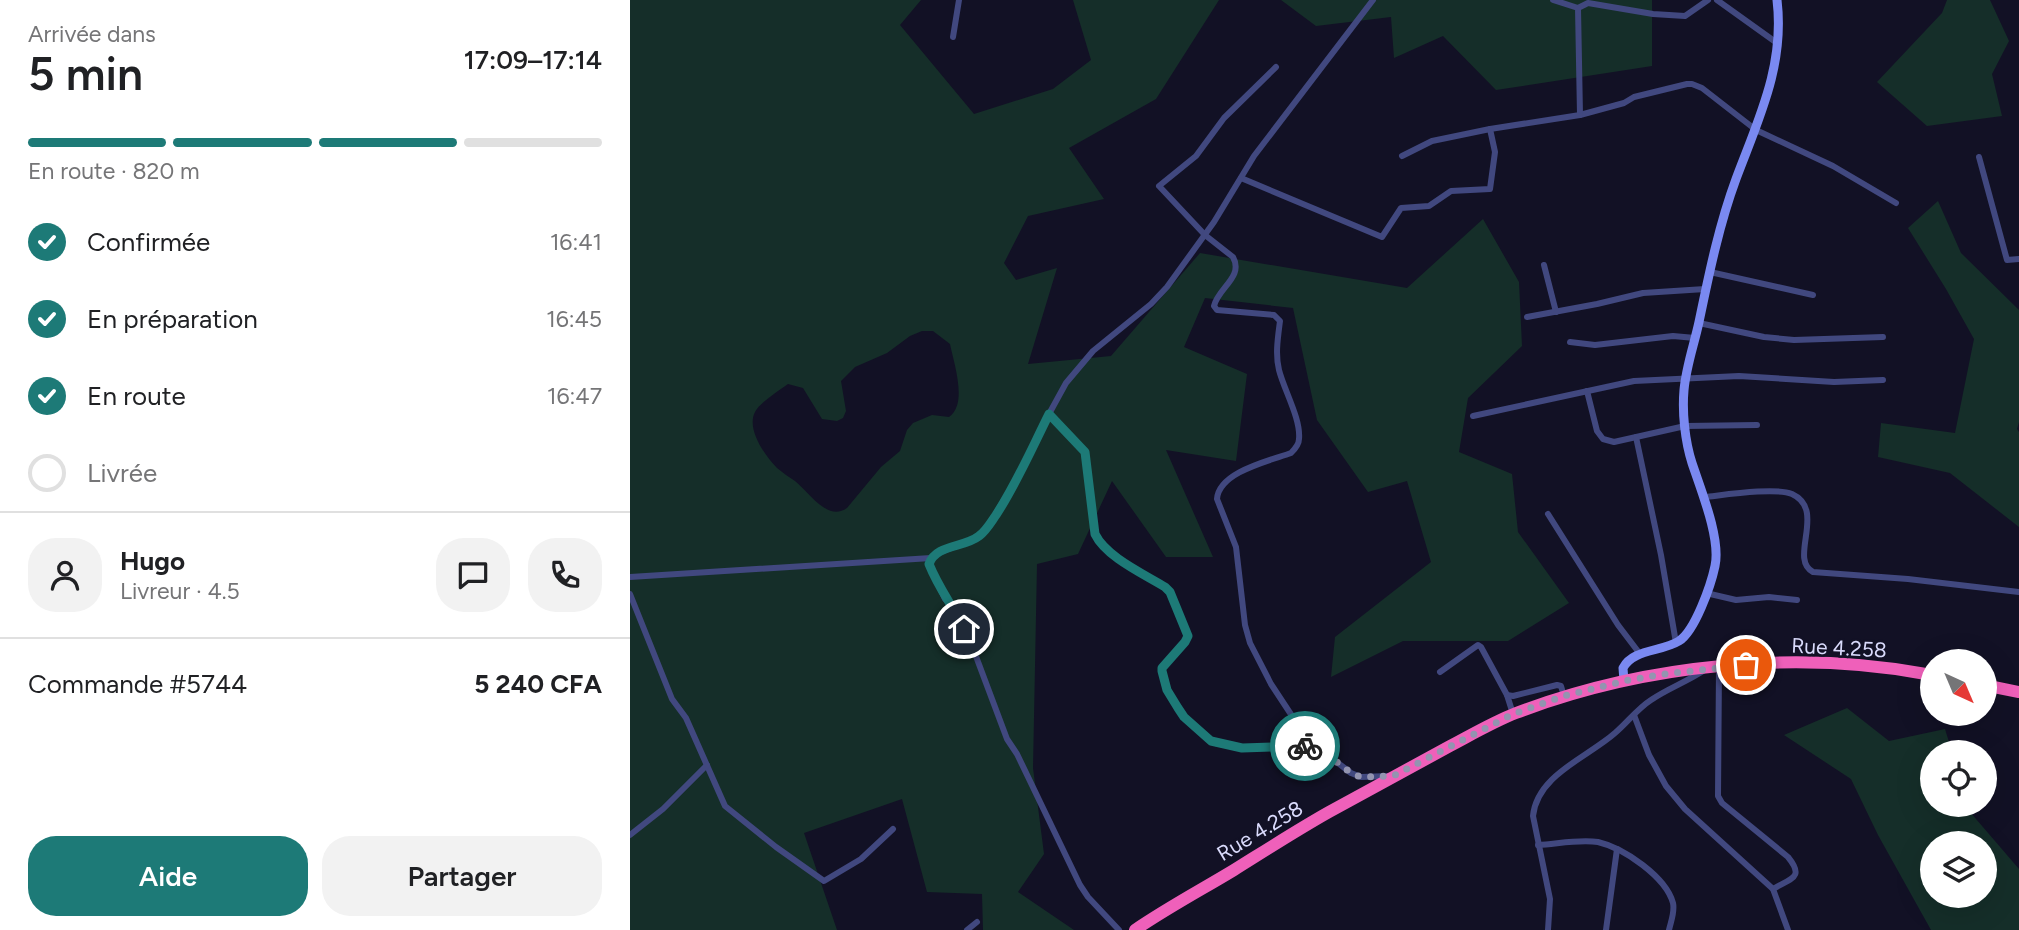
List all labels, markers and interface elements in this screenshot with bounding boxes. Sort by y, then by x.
text: Arrivée dans [28,20,156,48]
text: 17:09–17:14 [464,44,602,76]
text: 5 min [28,46,143,102]
text: En route · 820 m [28,157,199,185]
icon: check [28,223,66,261]
text: Confirmée [87,226,210,258]
text: 16:41 [550,228,602,256]
icon: check [28,300,66,338]
text: En préparation [87,303,258,335]
text: 16:45 [546,305,602,333]
icon: check [28,377,66,415]
text: En route [87,380,186,412]
text: 16:47 [547,382,602,410]
text: Livrée [87,457,157,489]
button: person [28,538,102,612]
button: chat [436,538,510,612]
button: phone [528,538,602,612]
text: Hugo [120,545,185,577]
text: Livreur · 4.5 [120,577,240,605]
pin [934,599,994,659]
icon: home [945,610,983,648]
street label: Rue 4.258 [1791,633,1887,662]
pin [1716,635,1776,695]
icon: bag [1727,646,1765,684]
north arrow [1920,649,1997,726]
map controls [1920,649,1997,908]
text: Commande #5744 [28,668,247,700]
text: 5 240 CFA [474,668,602,700]
courier [1270,711,1340,781]
icon: bike [1286,727,1324,765]
button: locate [1920,740,1997,817]
street label: Rue 4.258 [1212,795,1307,866]
button: layers [1920,831,1997,908]
button: Aide [28,836,308,916]
button: Partager [322,836,602,916]

